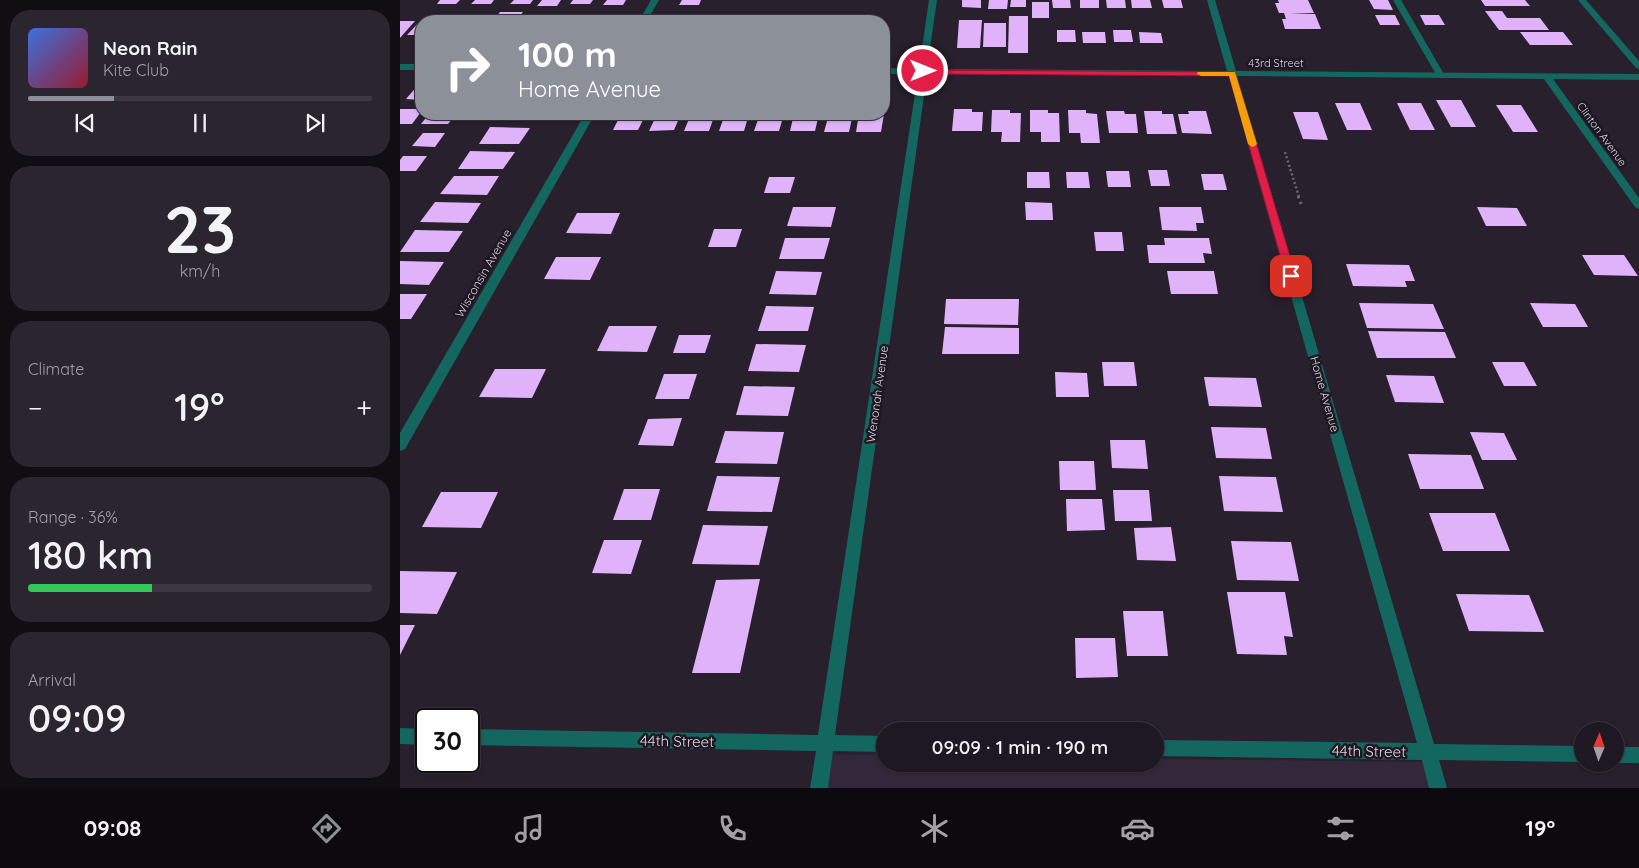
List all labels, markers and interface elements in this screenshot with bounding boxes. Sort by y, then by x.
text: 100 m [518,32,617,76]
icon: right [435,35,500,100]
text: Neon Rain [103,36,198,60]
position arrow [896,44,948,96]
street label: 43rd Street [1248,56,1304,70]
text: Kite Club [103,60,169,80]
text: Home Avenue [518,75,661,103]
street label: Clinton Avenue [1574,99,1630,169]
icon: previous [71,109,99,137]
icon: pause [186,109,214,137]
icon: next [301,109,329,137]
text: 23 [164,188,236,269]
street label: Wisconsin Avenue [452,226,515,320]
pin [1270,255,1312,297]
text: km/h [180,261,220,281]
icon: arrive [1277,262,1305,290]
street label: Wenonah Avenue [863,344,891,443]
street label: Home Avenue [1307,354,1343,434]
text: Climate [28,359,84,379]
text: 19° [174,383,224,431]
text: − [28,390,43,425]
text: + [356,390,372,425]
text: Range · 36% [28,507,118,527]
text: 180 km [28,531,153,579]
text: Arrival [28,670,76,690]
text: 09:09 [28,694,126,742]
speed limit sign: 30 [415,708,480,773]
north arrow [1574,722,1624,772]
map controls [1574,722,1624,772]
street label: 44th Street [640,731,714,751]
text: 09:09 · 1 min · 190 m [932,735,1108,759]
street label: 44th Street [1332,741,1406,761]
icon: directions [309,811,344,846]
icon: music [512,811,547,846]
icon: phone [715,811,750,846]
icon: climate [917,811,952,846]
icon: car [1120,811,1155,846]
icon: filters [1323,811,1358,846]
text: 09:08 [84,814,141,842]
text: 19° [1525,814,1555,842]

